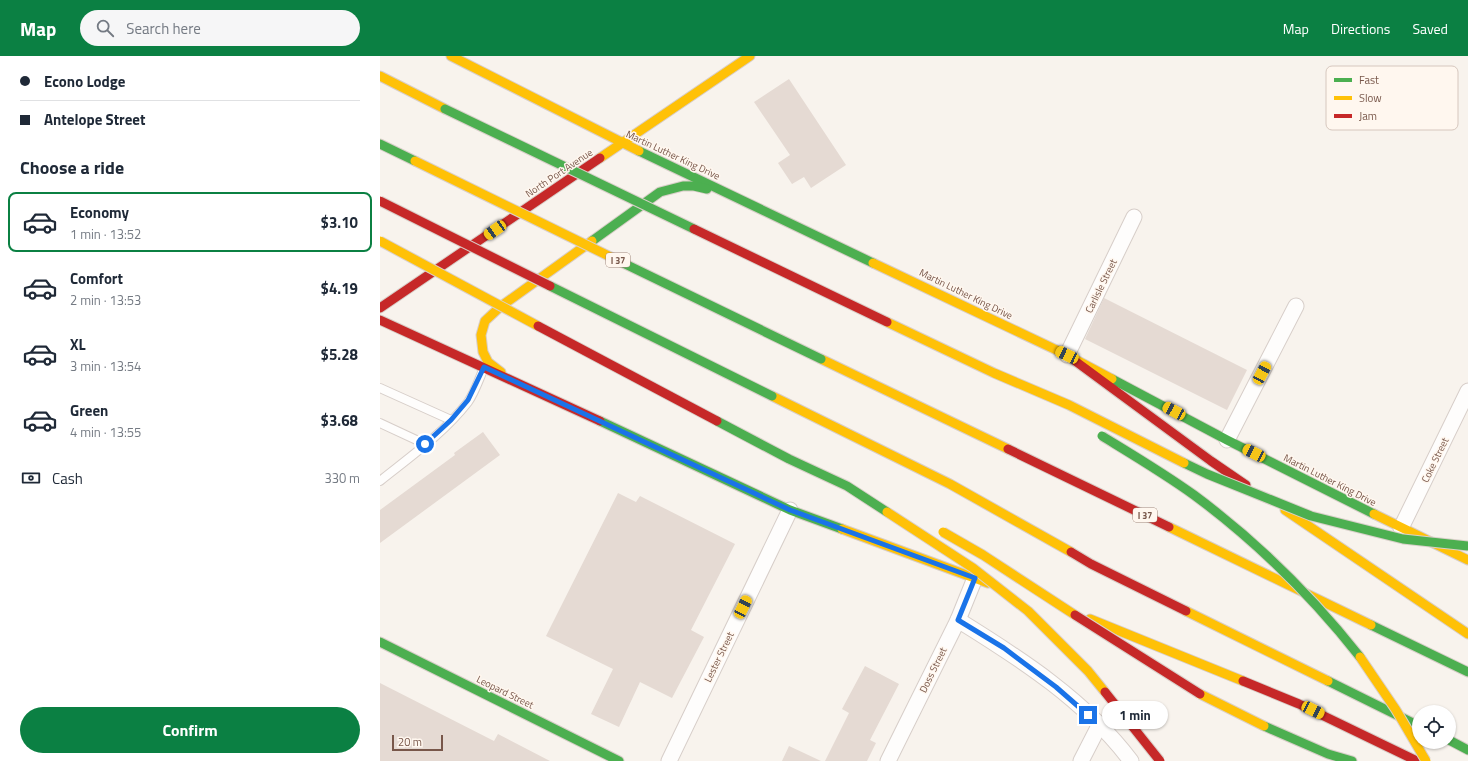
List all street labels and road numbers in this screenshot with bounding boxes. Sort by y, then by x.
street label: Martin Luther King Drive [623,127,723,183]
street label: North Port Avenue [522,145,596,201]
road number: I 37 [606,253,630,267]
street label: Carlisle Street [1081,256,1121,316]
street label: Martin Luther King Drive [917,265,1015,323]
street label: Coke Street [1418,435,1453,485]
street label: Martin Luther King Drive [1281,450,1379,510]
road number: I 37 [1133,508,1157,522]
street label: Lester Street [700,629,738,685]
street label: Doss Street [916,644,951,695]
street label: Leopard Street [474,672,537,713]

